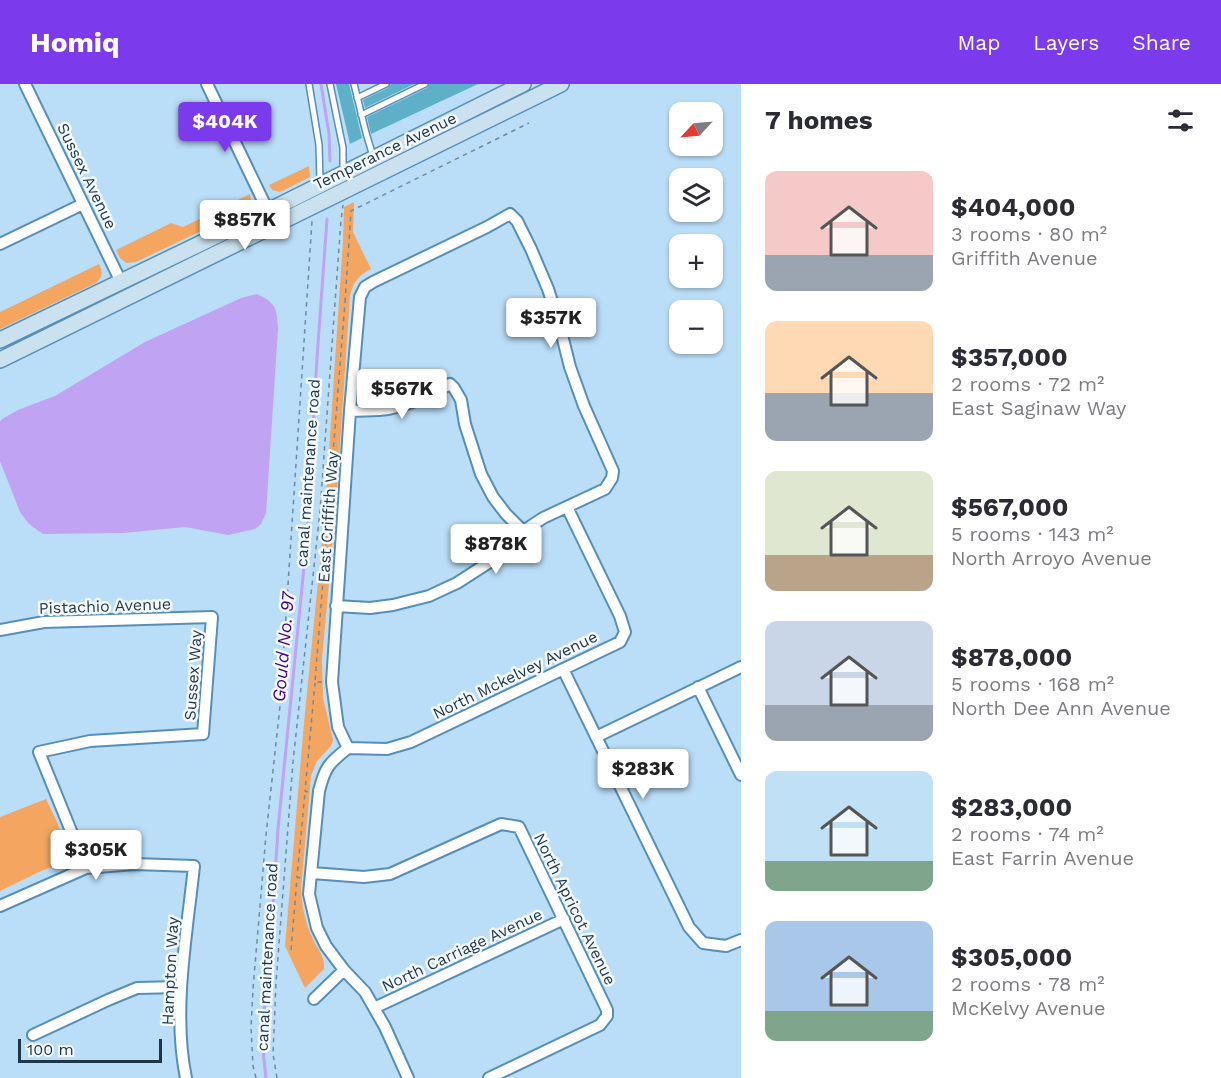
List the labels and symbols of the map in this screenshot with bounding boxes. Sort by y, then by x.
pin: $404K [183,102,267,153]
north arrow [669,102,723,156]
street label: Temperance Avenue [310,108,460,194]
street label: Sussex Avenue [53,120,121,232]
pin: $857K [203,200,287,251]
pin: $357K [509,298,593,349]
pin: $567K [360,369,444,420]
street label: canal maintenance road [292,378,324,568]
street label: East Criffith Way [314,450,342,583]
pin: $878K [454,524,538,575]
water label: Gould No. 97 [268,590,298,703]
street label: Pistachio Avenue [39,594,171,618]
street label: North Mckelvey Avenue [430,627,600,723]
street label: Sussex Way [180,628,206,721]
pin: $283K [601,749,685,800]
pin: $305K [54,830,138,881]
street label: North Apricot Avenue [530,830,620,988]
street label: canal maintenance road [253,862,281,1052]
street label: North Carriage Avenue [379,904,545,996]
street label: Hampton Way [158,915,182,1026]
scale bar [18,1036,162,1064]

